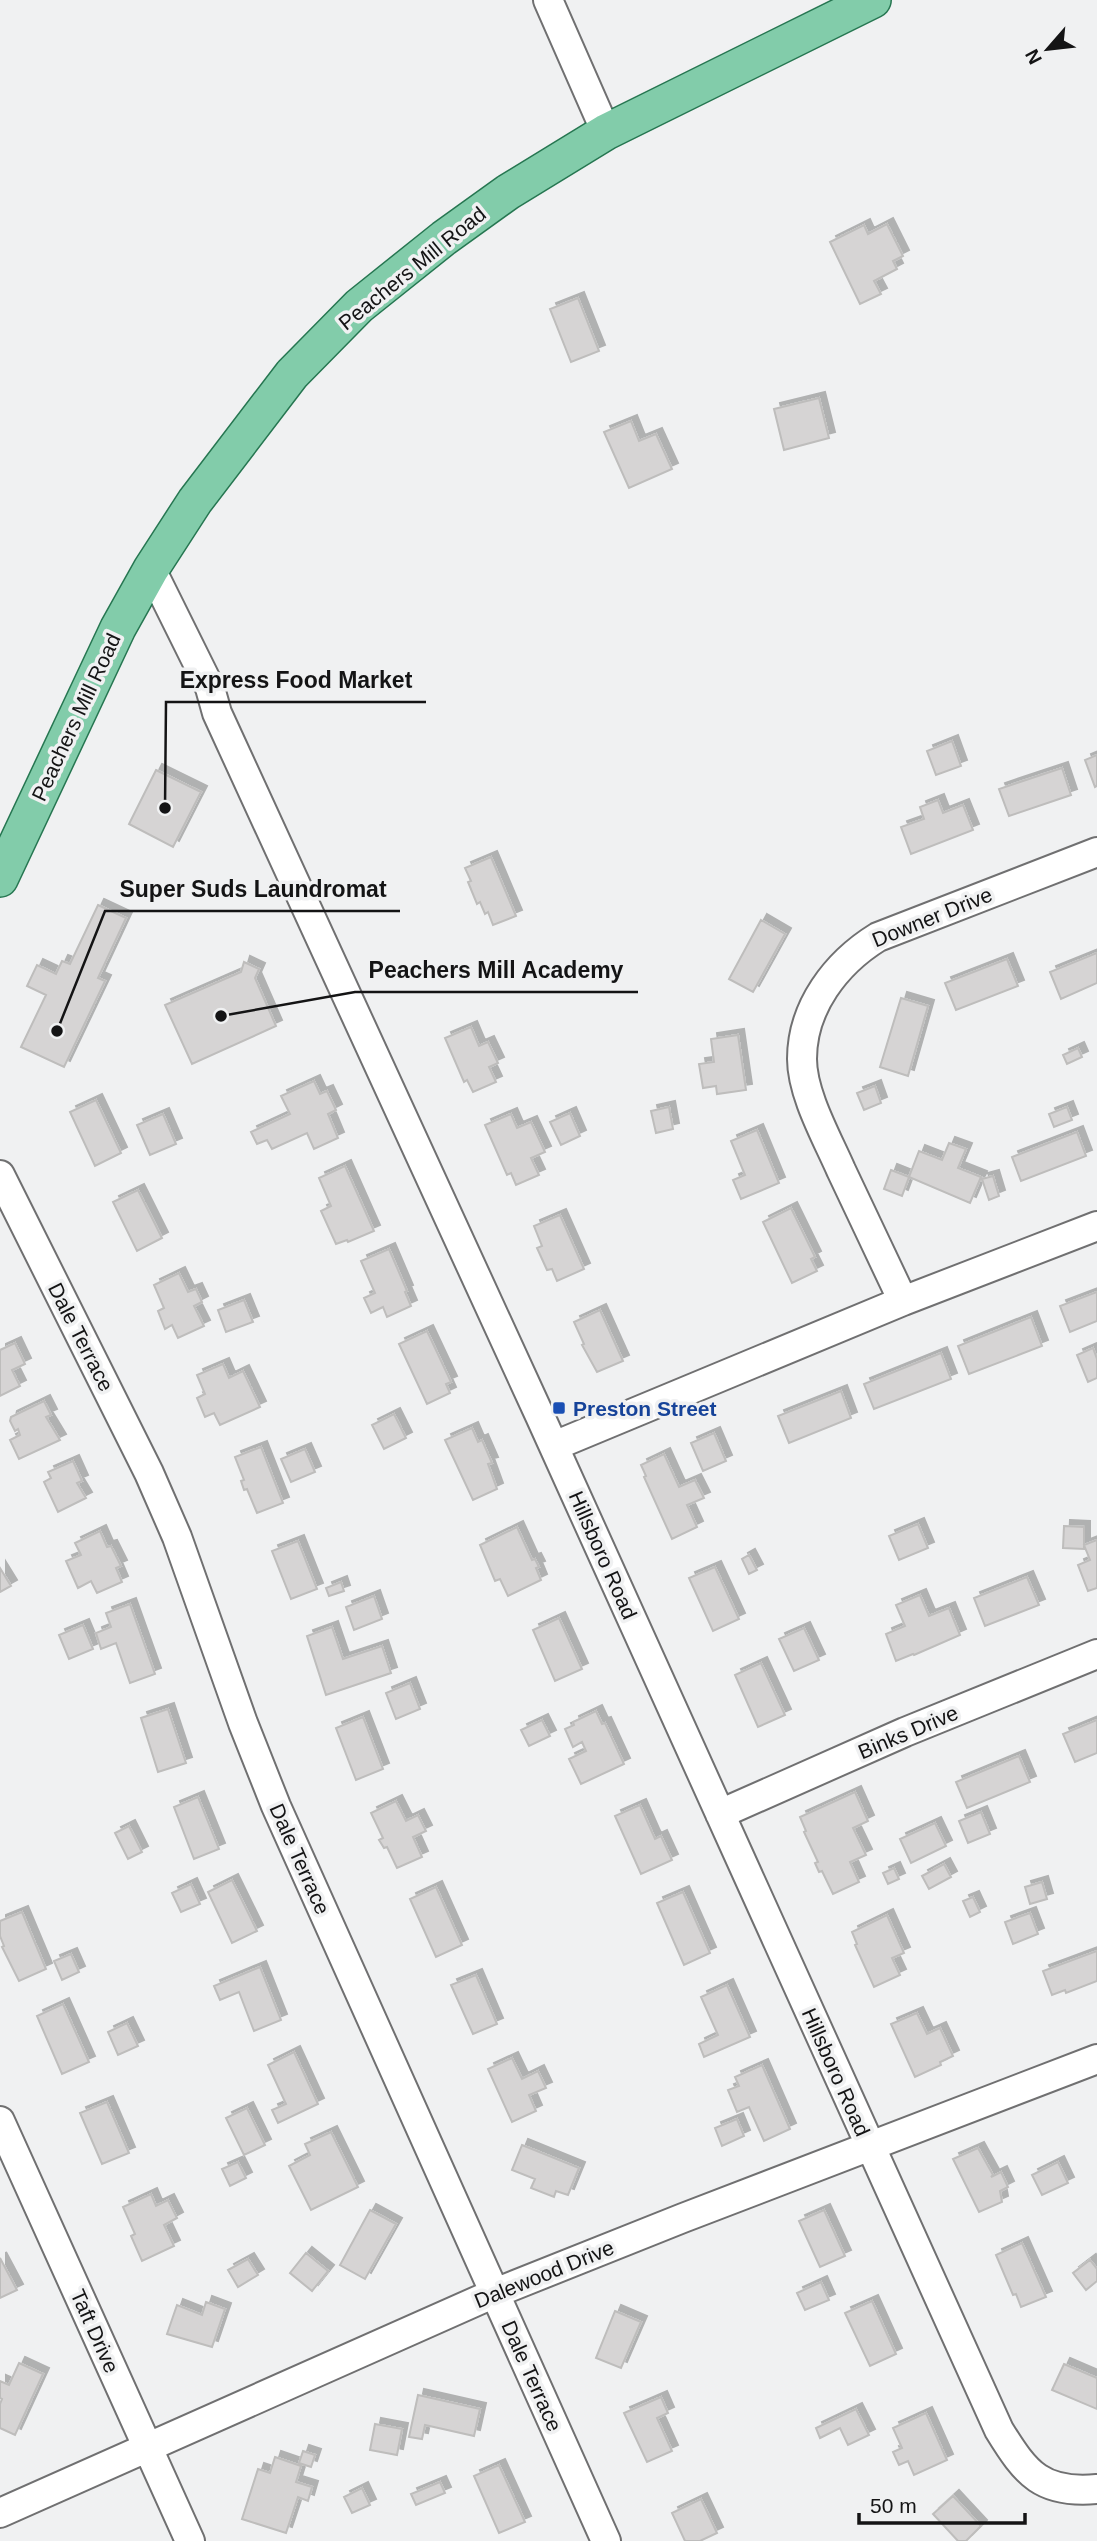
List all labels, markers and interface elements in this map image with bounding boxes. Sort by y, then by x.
north arrow [1013,14,1083,84]
text: N [1021,46,1046,68]
street label: Peachers Mill Road [334,202,490,334]
street label: Peachers Mill Road [27,630,125,804]
callout: Express Food Market [166,658,426,702]
text: Express Food Market [180,667,413,693]
callout: Super Suds Laundromat [105,867,400,911]
text: Super Suds Laundromat [119,876,387,902]
street label: Downer Drive [869,883,995,951]
callout: Peachers Mill Academy [355,948,638,992]
text: Peachers Mill Academy [369,957,624,983]
street label: Dale Terrace [44,1279,118,1395]
place label: Preston Street [573,1397,717,1420]
marker: Preston Street [551,1400,567,1416]
street label: Hillsboro Road [564,1487,642,1623]
street label: Binks Drive [855,1701,961,1763]
street label: Dale Terrace [265,1800,335,1918]
street label: Hillsboro Road [797,2004,875,2140]
street label: Dalewood Drive [471,2236,617,2312]
street label: Taft Drive [66,2286,124,2376]
street label: Dale Terrace [497,2317,567,2435]
scale bar [859,2482,1025,2526]
text: 50 m [870,2494,917,2517]

